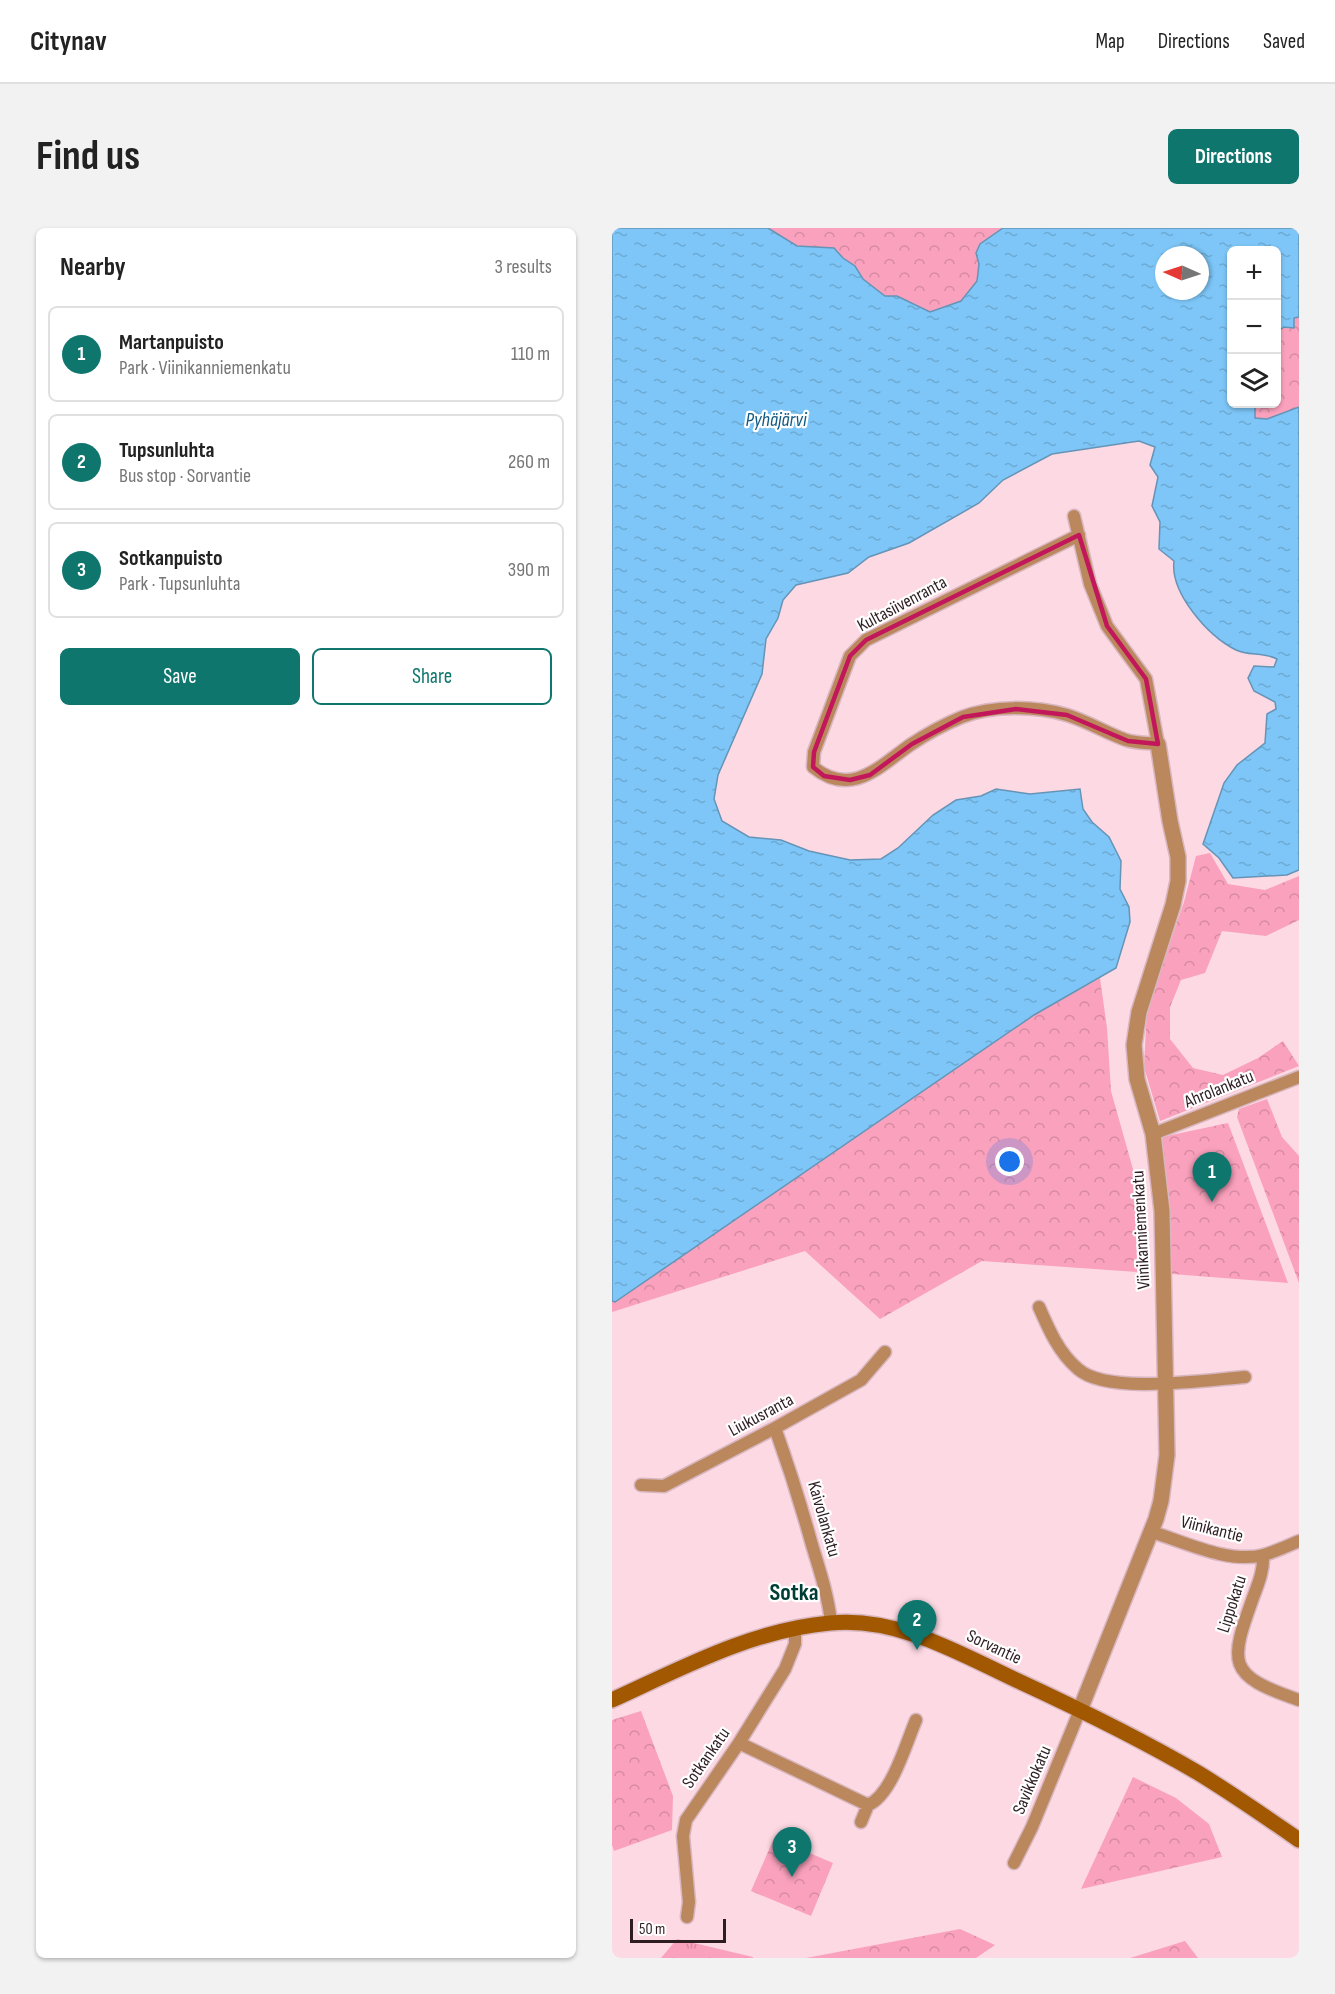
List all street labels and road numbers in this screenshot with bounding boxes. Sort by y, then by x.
street label: Kultasiivenranta [854,572,950,636]
street label: Ahrolankatu [1180,1066,1257,1113]
street label: Viinikanniemenkatu [1127,1170,1155,1290]
street label: Liukusranta [725,1389,797,1441]
street label: Kaivolankatu [803,1479,845,1559]
street label: Viinikantie [1179,1511,1245,1547]
street label: Lippokatu [1213,1573,1251,1635]
street label: Sorvantie [963,1625,1025,1669]
street label: Sotkankatu [678,1724,734,1792]
street label: Savikkokatu [1008,1742,1056,1818]

